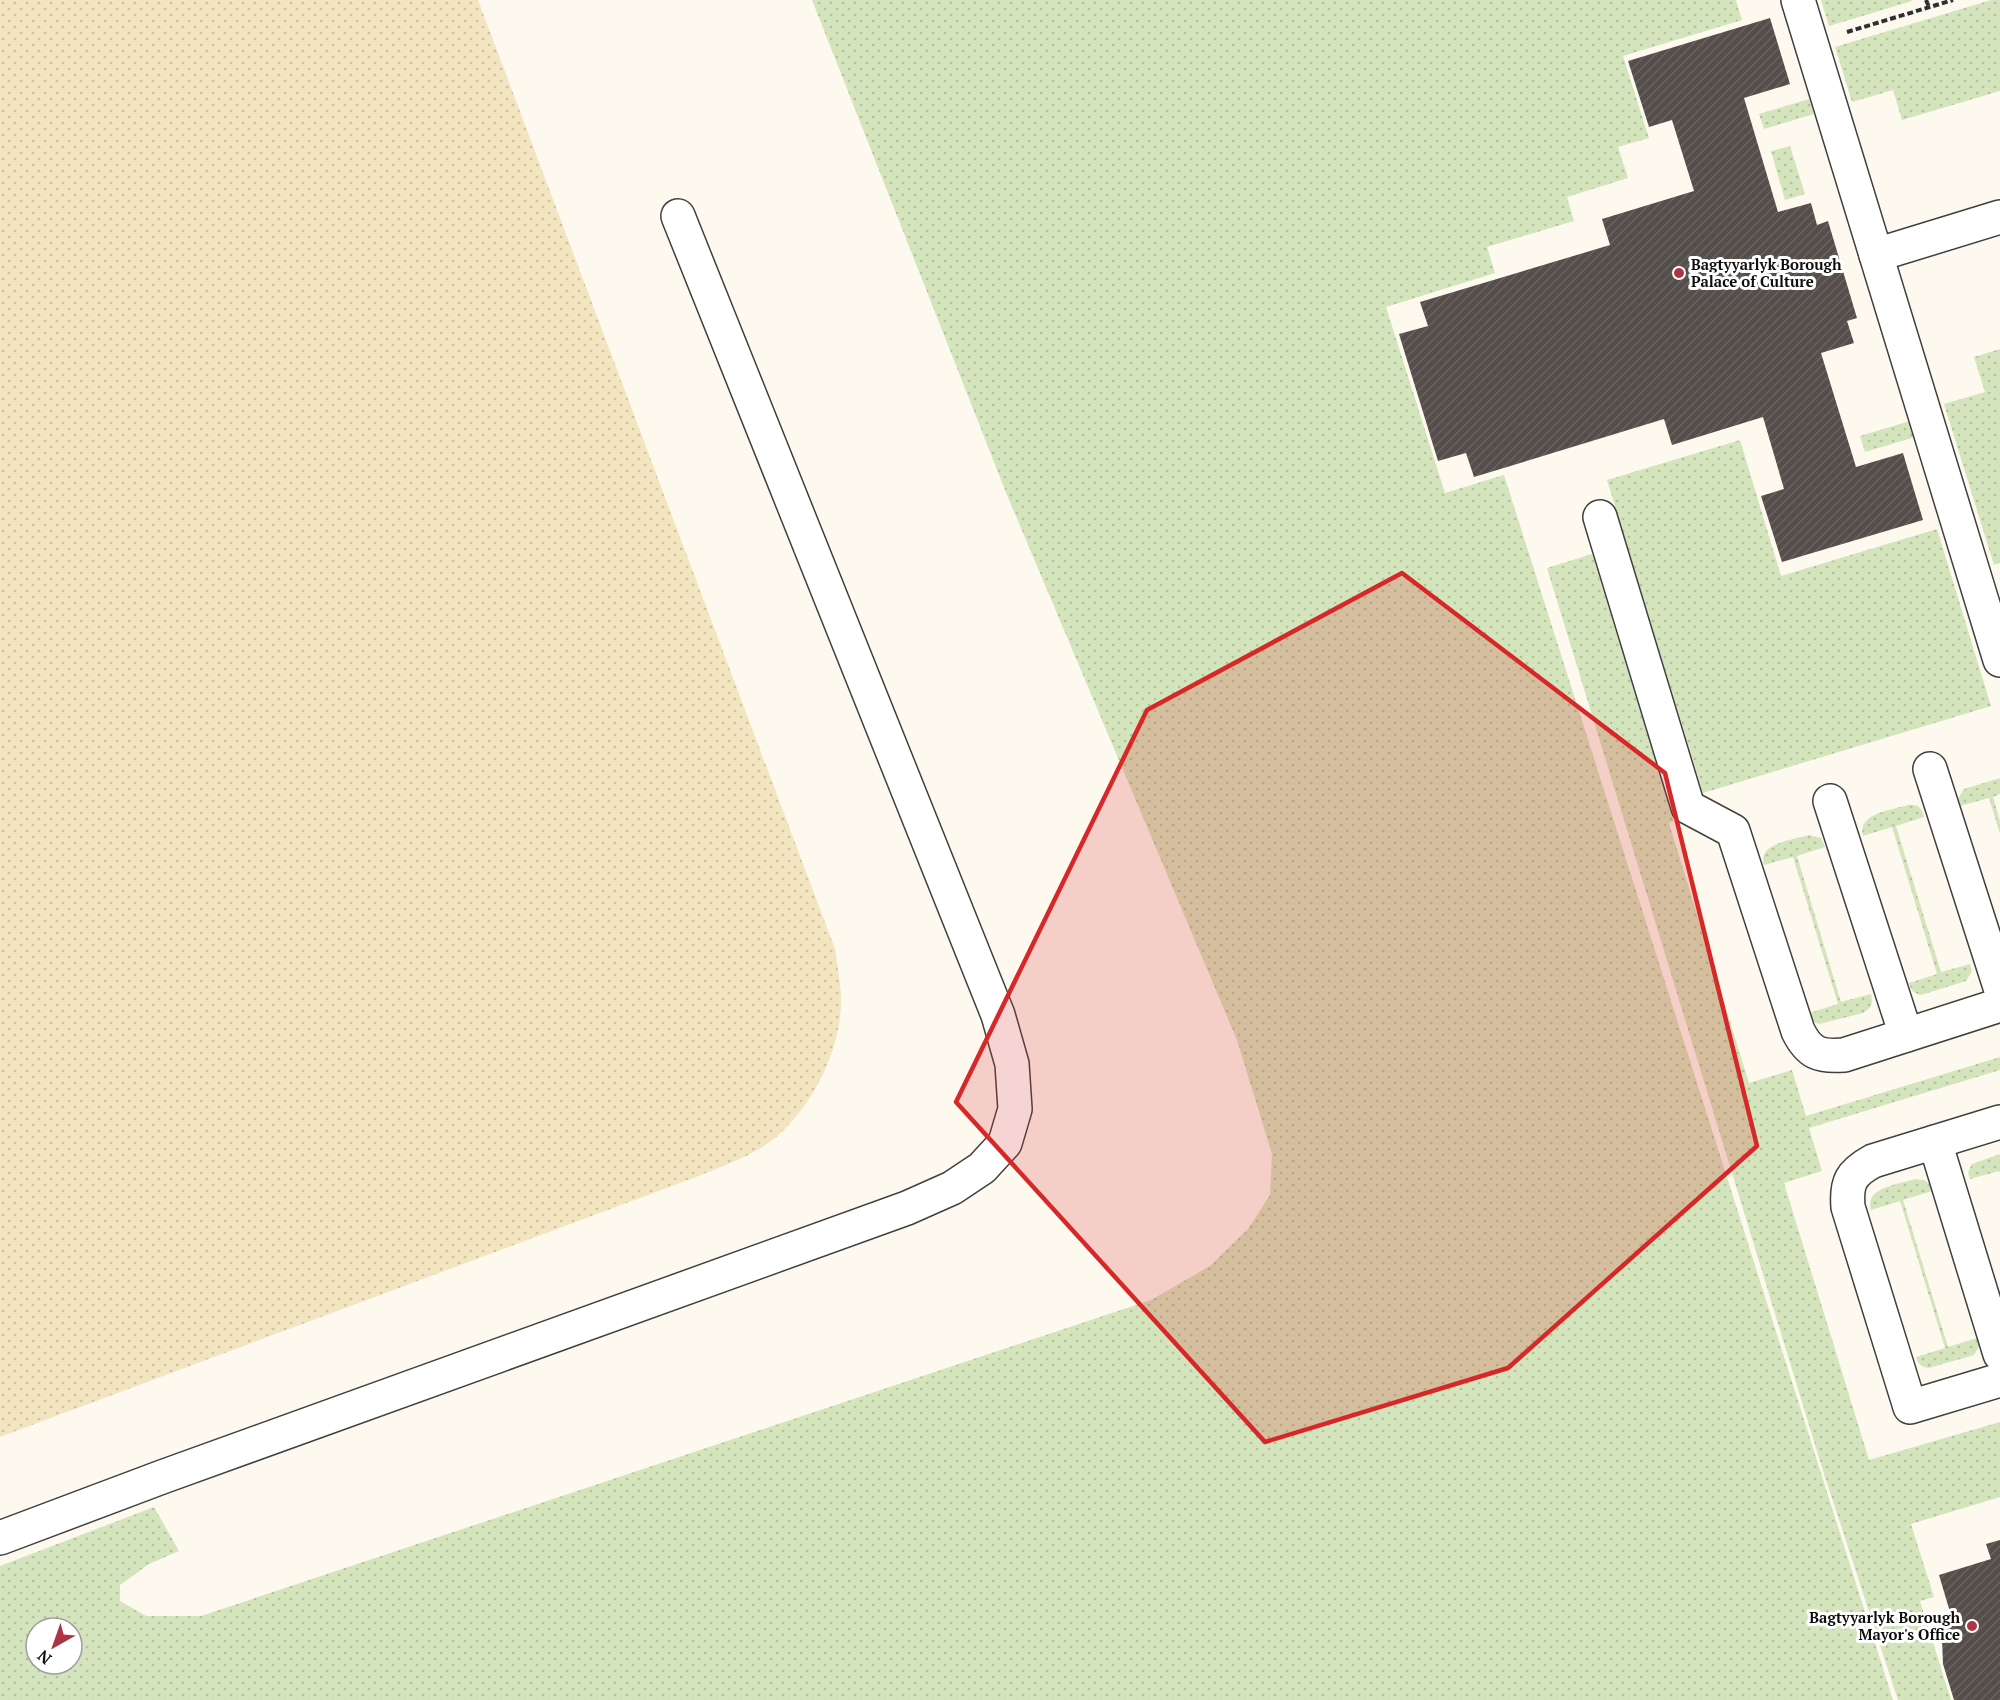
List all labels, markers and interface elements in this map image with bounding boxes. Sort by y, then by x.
place label: Bagtyyarlyk Borough Palace of Culture [1691,254,1842,291]
marker: Bagtyyarlyk Borough Palace of Culture [1672,266,1686,280]
place label: Bagtyyarlyk Borough Mayor's Office [1809,1607,1960,1644]
north arrow [24,1616,84,1676]
marker: Bagtyyarlyk Borough Mayor's Office [1965,1619,1979,1633]
text: N [33,1645,56,1670]

